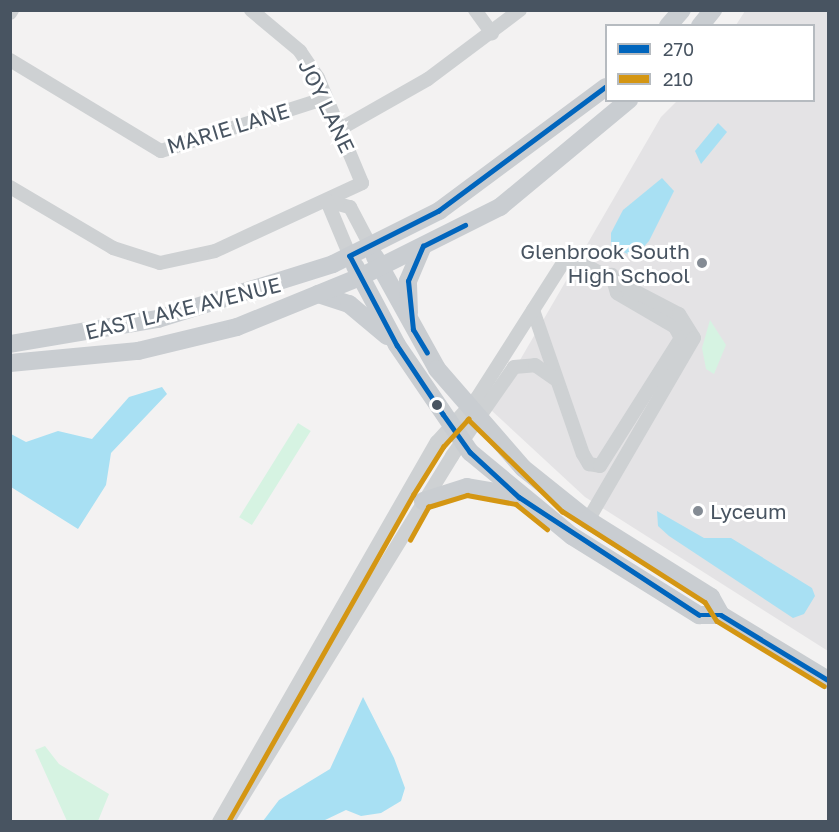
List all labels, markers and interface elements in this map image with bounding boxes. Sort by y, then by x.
legend [605,24,815,102]
text: 270 [663,38,694,60]
street label: JOY LANE [294,55,360,157]
text: 210 [663,68,693,90]
street label: MARIE LANE [164,97,292,159]
place label: Glenbrook South High School [520,238,690,288]
marker: Glenbrook South High School [695,256,709,270]
street label: EAST LAKE AVENUE [83,272,283,344]
unlabelled marker [431,399,443,411]
place label: Lyceum [710,498,787,524]
marker: Lyceum [691,504,705,518]

